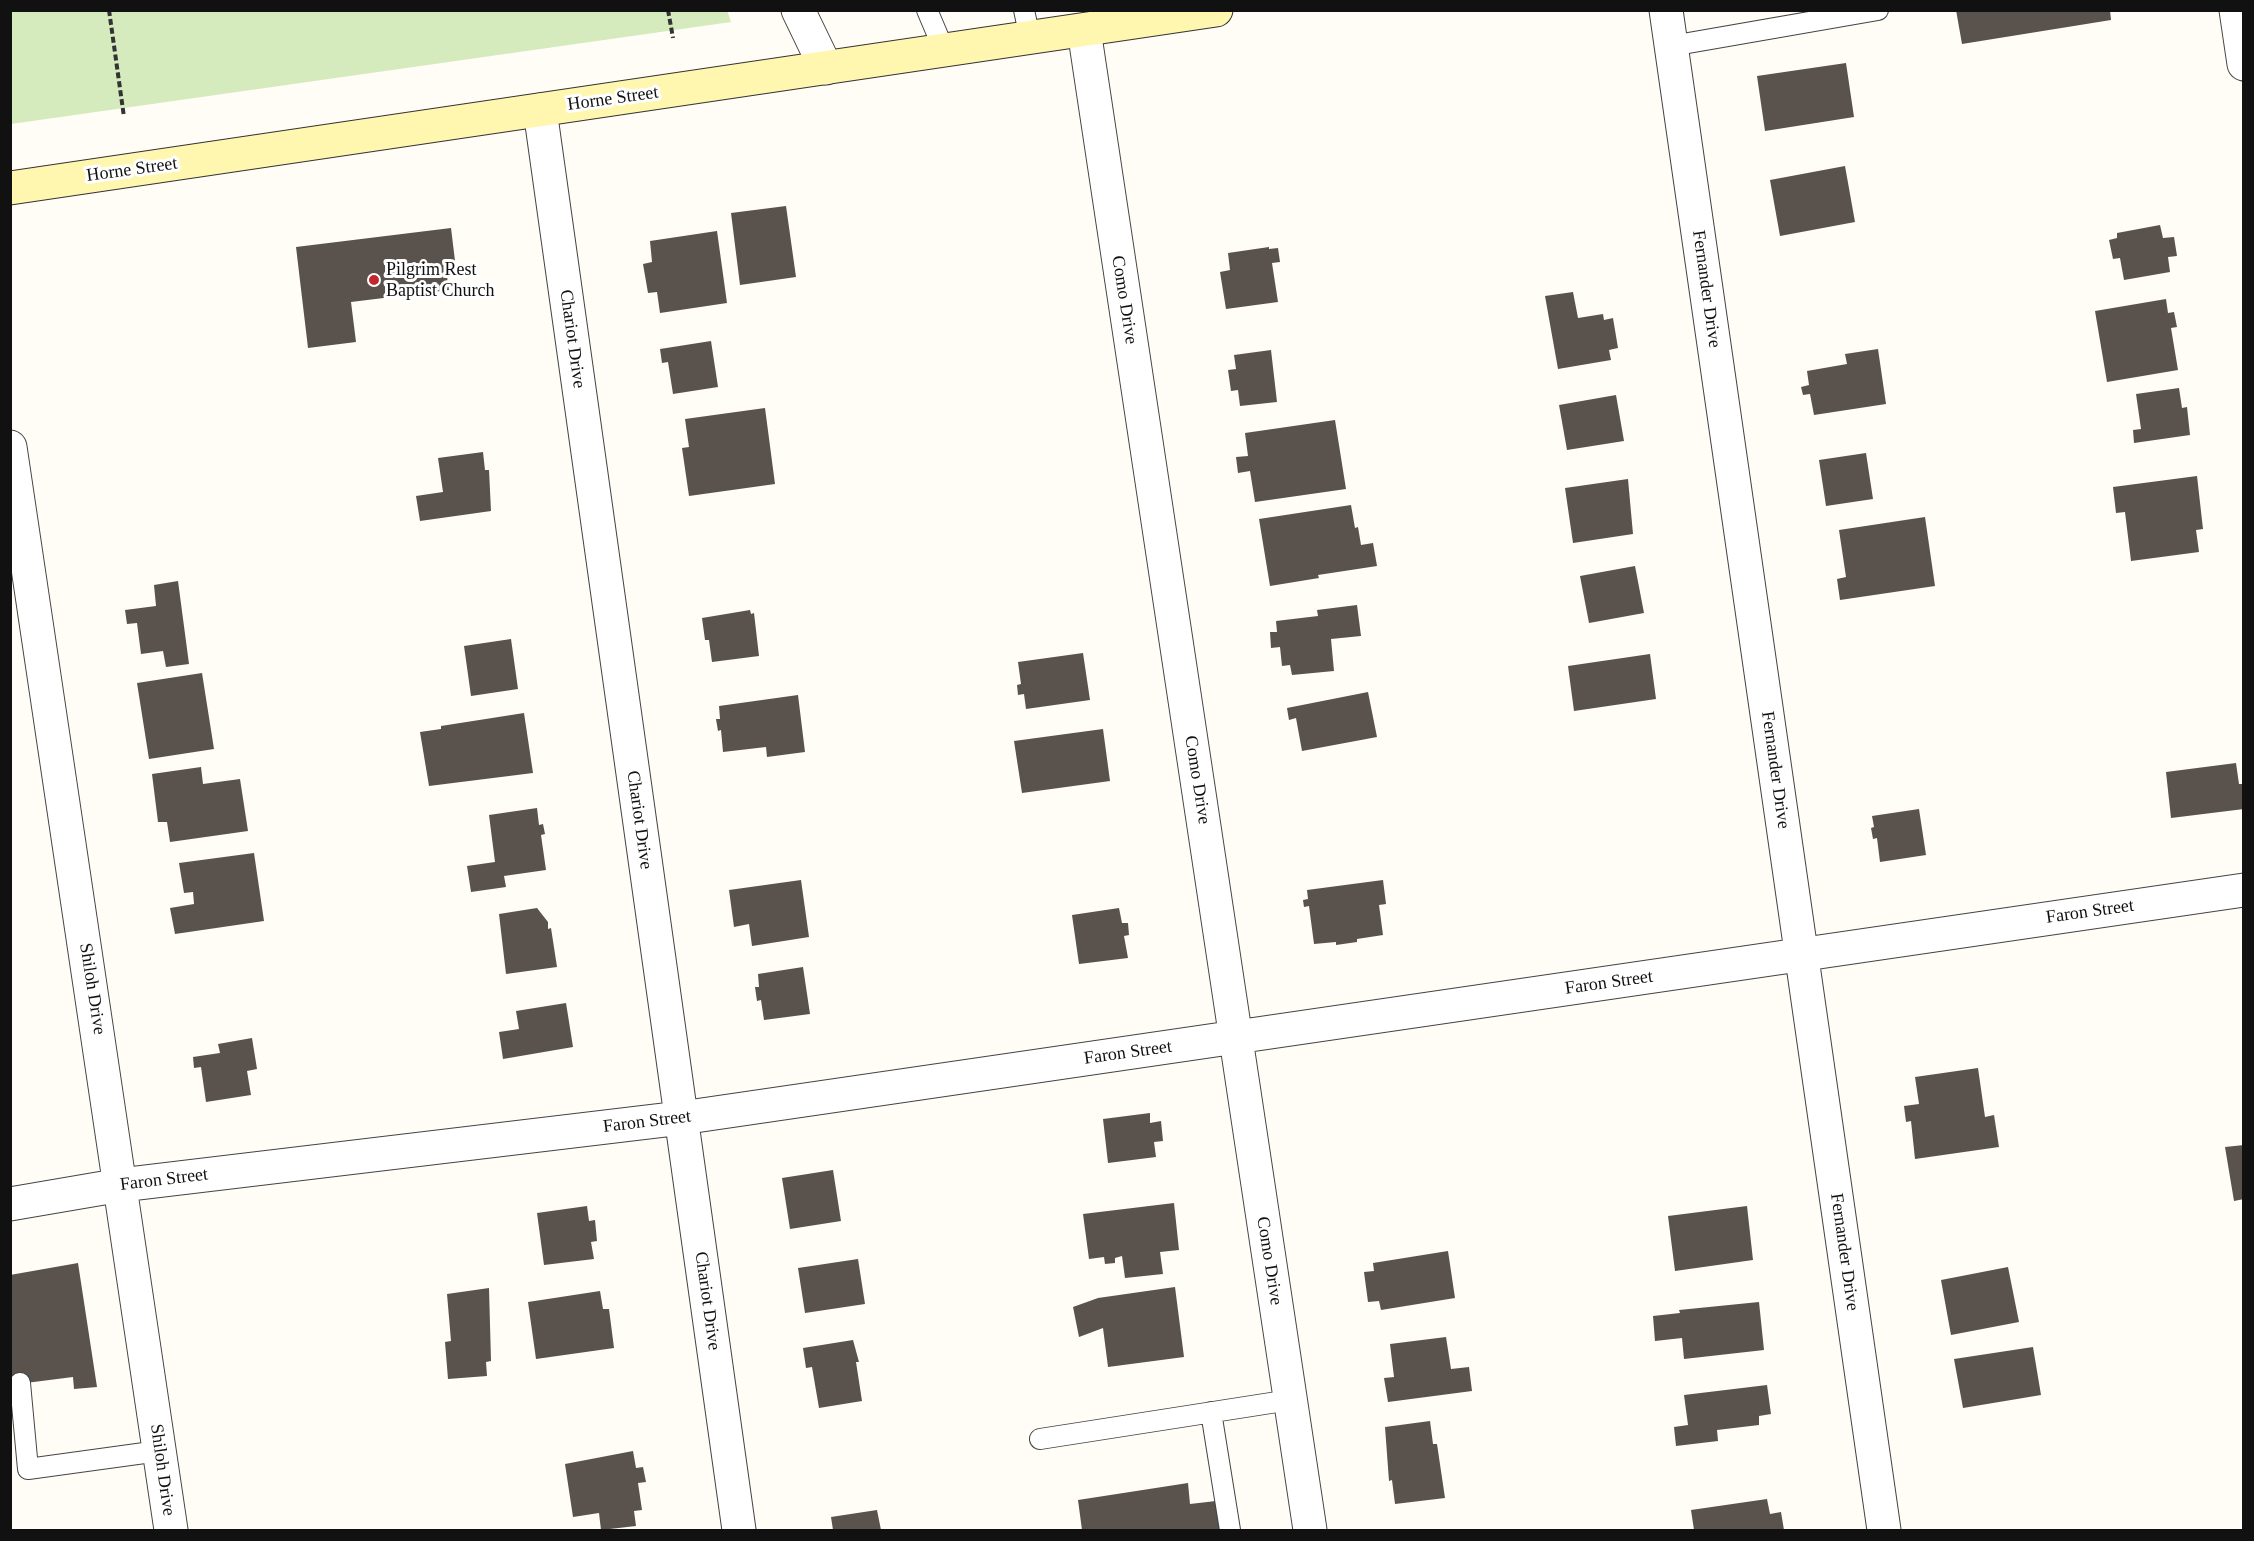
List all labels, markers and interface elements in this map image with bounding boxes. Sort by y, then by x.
street label: Horne Street [566,82,660,116]
street label: Horne Street [85,153,179,187]
street label: Fernander Drive [1687,229,1725,349]
street label: Como Drive [1106,254,1142,346]
place label: Pilgrim Rest Baptist Church [386,259,494,302]
marker: Pilgrim Rest Baptist Church [367,273,381,287]
street label: Chariot Drive [554,288,590,390]
street label: Fernander Drive [1756,710,1794,830]
street label: Como Drive [1179,734,1215,826]
street label: Chariot Drive [621,769,657,871]
street label: Faron Street [2045,895,2135,929]
street label: Shiloh Drive [74,942,110,1036]
street label: Faron Street [1564,966,1654,1000]
street label: Faron Street [1083,1036,1173,1070]
street label: Faron Street [602,1106,692,1138]
street label: Faron Street [119,1164,209,1196]
street label: Fernander Drive [1825,1192,1863,1312]
street label: Como Drive [1251,1215,1287,1307]
street label: Chariot Drive [689,1250,725,1352]
street label: Shiloh Drive [145,1423,179,1517]

